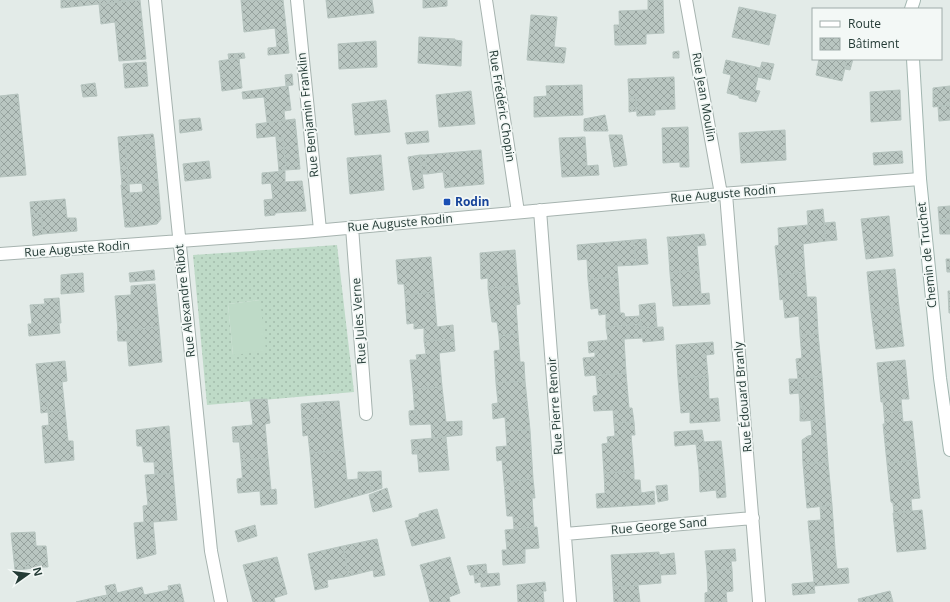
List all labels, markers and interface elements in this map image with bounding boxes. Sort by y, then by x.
legend [812,8,942,60]
text: Route [848,15,881,32]
text: Bâtiment [848,35,899,52]
street label: Rue Frédéric Chopin [485,49,520,163]
street label: Rue Jean Moulin [688,51,721,143]
street label: Rue Benjamin Franklin [292,52,323,178]
street label: Rue Auguste Rodin [670,180,776,207]
place label: Rodin [455,193,490,210]
marker: Rodin [442,197,452,207]
street label: Chemin de Truchet [912,201,941,309]
street label: Rue Auguste Rodin [347,209,453,236]
street label: Rue Auguste Rodin [24,236,130,261]
street label: Rue Alexandre Ribot [170,244,199,358]
street label: Rue Jules Verne [347,277,370,365]
street label: Rue Édouard Branly [729,340,756,453]
street label: Rue Pierre Renoir [543,357,566,455]
street label: Rue George Sand [610,513,708,538]
north arrow [8,554,48,594]
text: N [30,565,47,578]

